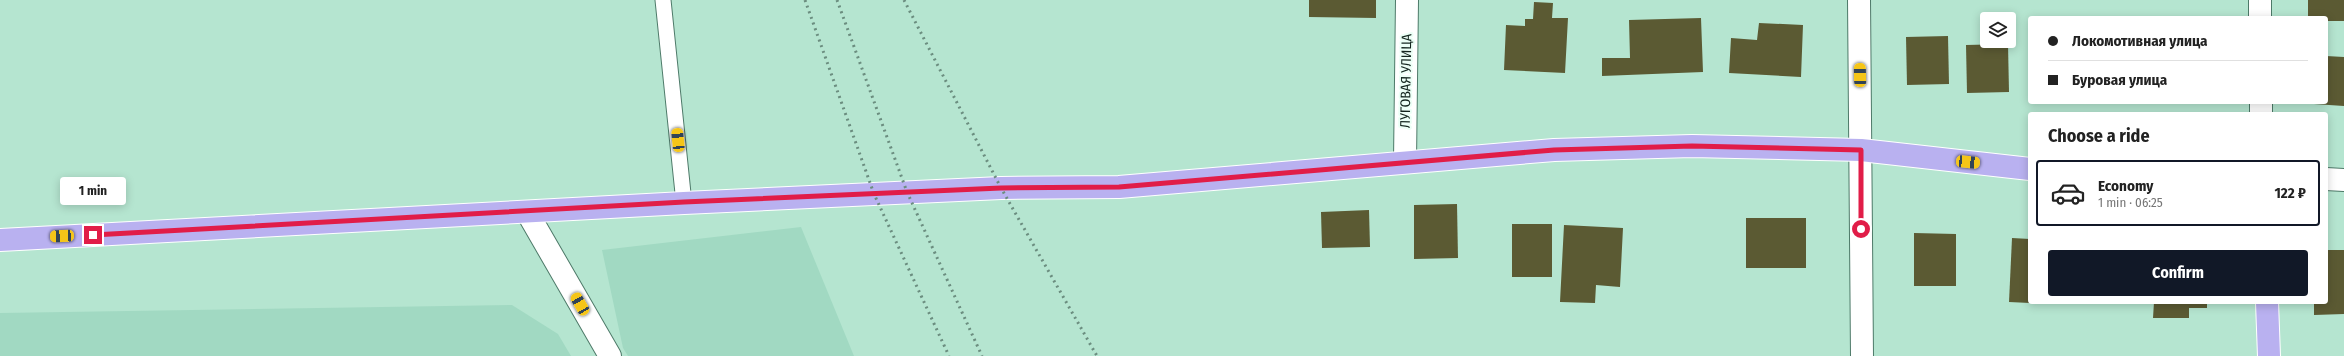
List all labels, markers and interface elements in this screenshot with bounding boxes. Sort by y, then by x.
map controls [1980,12,2016,48]
button: layers [1980,12,2016,48]
text: Локомотивная улица [2072,32,2207,50]
street label: ЛУГОВАЯ УЛИЦА [1397,33,1415,128]
car [1854,63,1866,87]
text: Буровая улица [2072,71,2167,89]
text: Choose a ride [2048,125,2150,147]
car [671,127,685,153]
car [1955,155,1981,169]
icon: car [2050,175,2086,211]
callout: 1 min [60,177,126,205]
text: Economy [2098,177,2153,195]
text: 1 min [79,183,107,198]
text: 122 ₽ [2275,184,2306,202]
text: 1 min · 06:25 [2098,195,2163,210]
route start [1852,220,1870,238]
route end [84,226,102,244]
car [50,229,74,243]
button: Confirm [2048,250,2308,296]
car [569,291,591,317]

